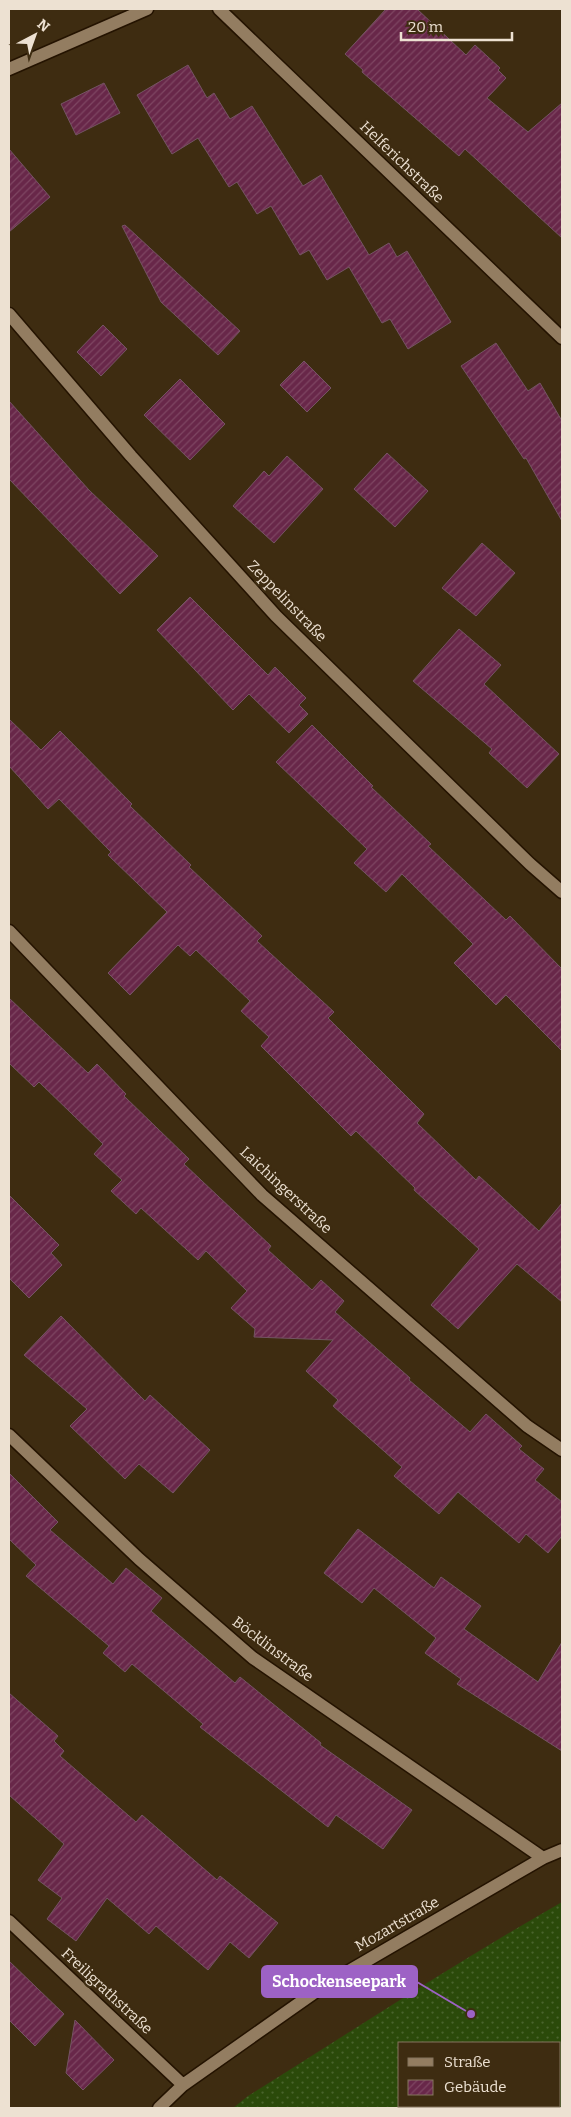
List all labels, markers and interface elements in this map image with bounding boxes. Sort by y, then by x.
north arrow [10,10,60,60]
scale bar [401,10,512,42]
text: N [34,16,53,36]
text: 20 m [408,18,444,36]
street label: Helferichstraße [356,117,448,207]
street label: Zeppelinstraße [244,556,330,646]
street label: Laichingerstraße [236,1143,336,1237]
street label: Böcklinstraße [229,1613,317,1685]
street label: Mozartstraße [352,1893,442,1955]
street label: Freiligrathstraße [58,1944,156,2038]
callout: Schockenseepark [262,1966,417,1997]
text: Schockenseepark [272,1972,407,1991]
legend [398,2042,561,2107]
text: Straße [444,2053,490,2071]
text: Gebäude [444,2078,507,2096]

